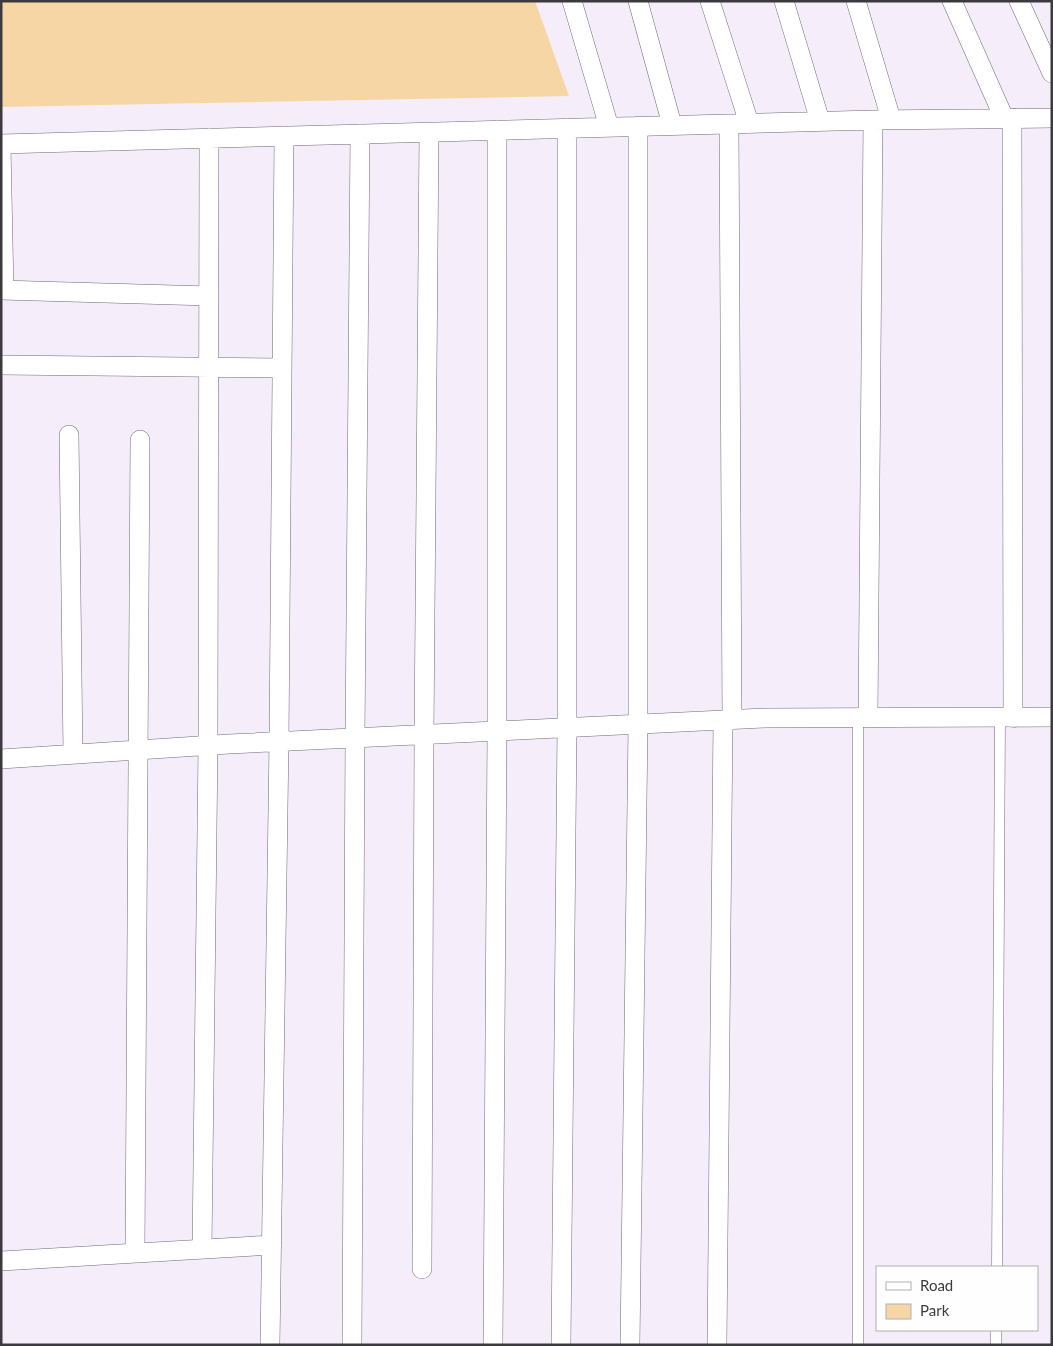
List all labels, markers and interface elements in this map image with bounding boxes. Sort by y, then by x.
legend [876,1266,1038,1331]
text: Road [920,1276,953,1294]
text: Park [920,1301,950,1319]

